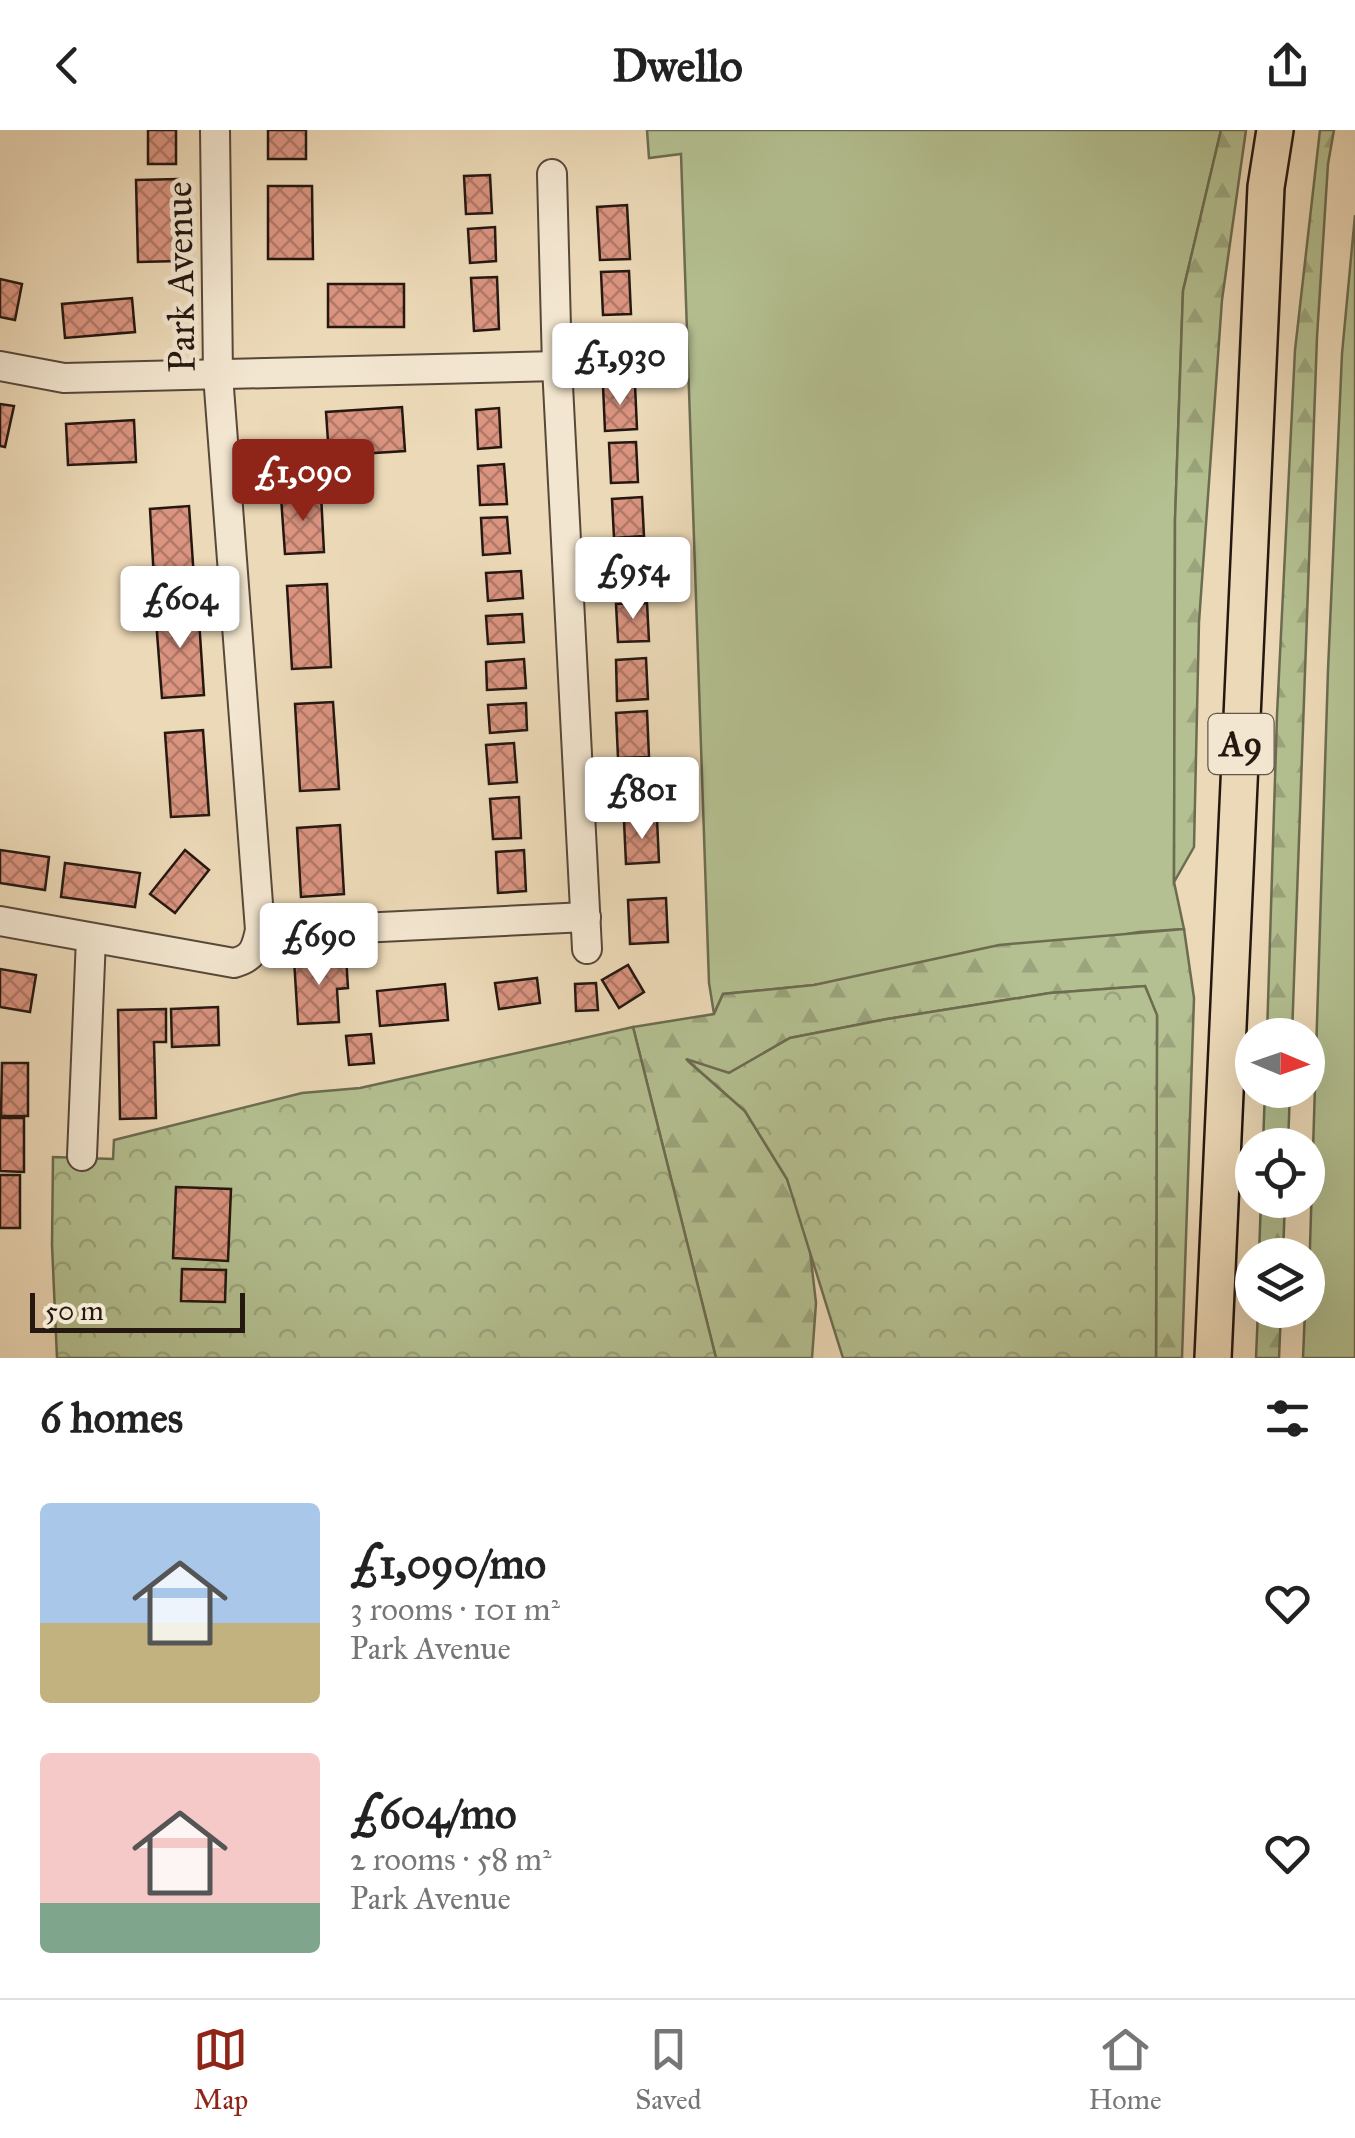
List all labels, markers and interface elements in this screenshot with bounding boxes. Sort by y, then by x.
icon: back [40,38,95,93]
text: Dwello [612,38,743,93]
icon: share [1260,38,1315,93]
street label: Park Avenue [155,181,205,373]
pin: £1,930 [539,323,701,408]
text: £1,930 [574,336,666,375]
pin: £1,090 [222,439,384,524]
text: £1,090 [254,452,352,491]
pin: £954 [574,537,692,622]
text: £954 [597,550,669,589]
pin: £604 [121,566,239,651]
text: £604 [142,579,218,618]
road number: A9 [1208,714,1274,774]
pin: £801 [583,757,701,842]
text: £801 [607,770,677,809]
pin: £690 [260,903,378,988]
text: £690 [282,916,356,955]
north arrow [1235,1018,1325,1108]
map controls [1235,1018,1325,1328]
button: locate [1235,1128,1325,1218]
button: layers [1235,1238,1325,1328]
scale bar [30,1288,245,1332]
text: 50 m [45,1293,104,1328]
icon: filters [1260,1391,1315,1446]
text: 6 homes [40,1392,183,1444]
text: £1,090/mo [350,1538,546,1590]
icon: home [120,1543,240,1663]
icon: heart [1260,1576,1315,1631]
text: 3 rooms · 101 m² [350,1590,560,1629]
text: Park Avenue [350,1629,511,1668]
text: £604/mo [350,1788,517,1840]
icon: home [120,1793,240,1913]
icon: heart [1260,1826,1315,1881]
text: 2 rooms · 58 m² [350,1840,551,1879]
text: Park Avenue [350,1879,511,1918]
tab: Map [193,2022,248,2117]
tab: Saved [635,2022,702,2117]
tab: Home [1088,2022,1162,2117]

